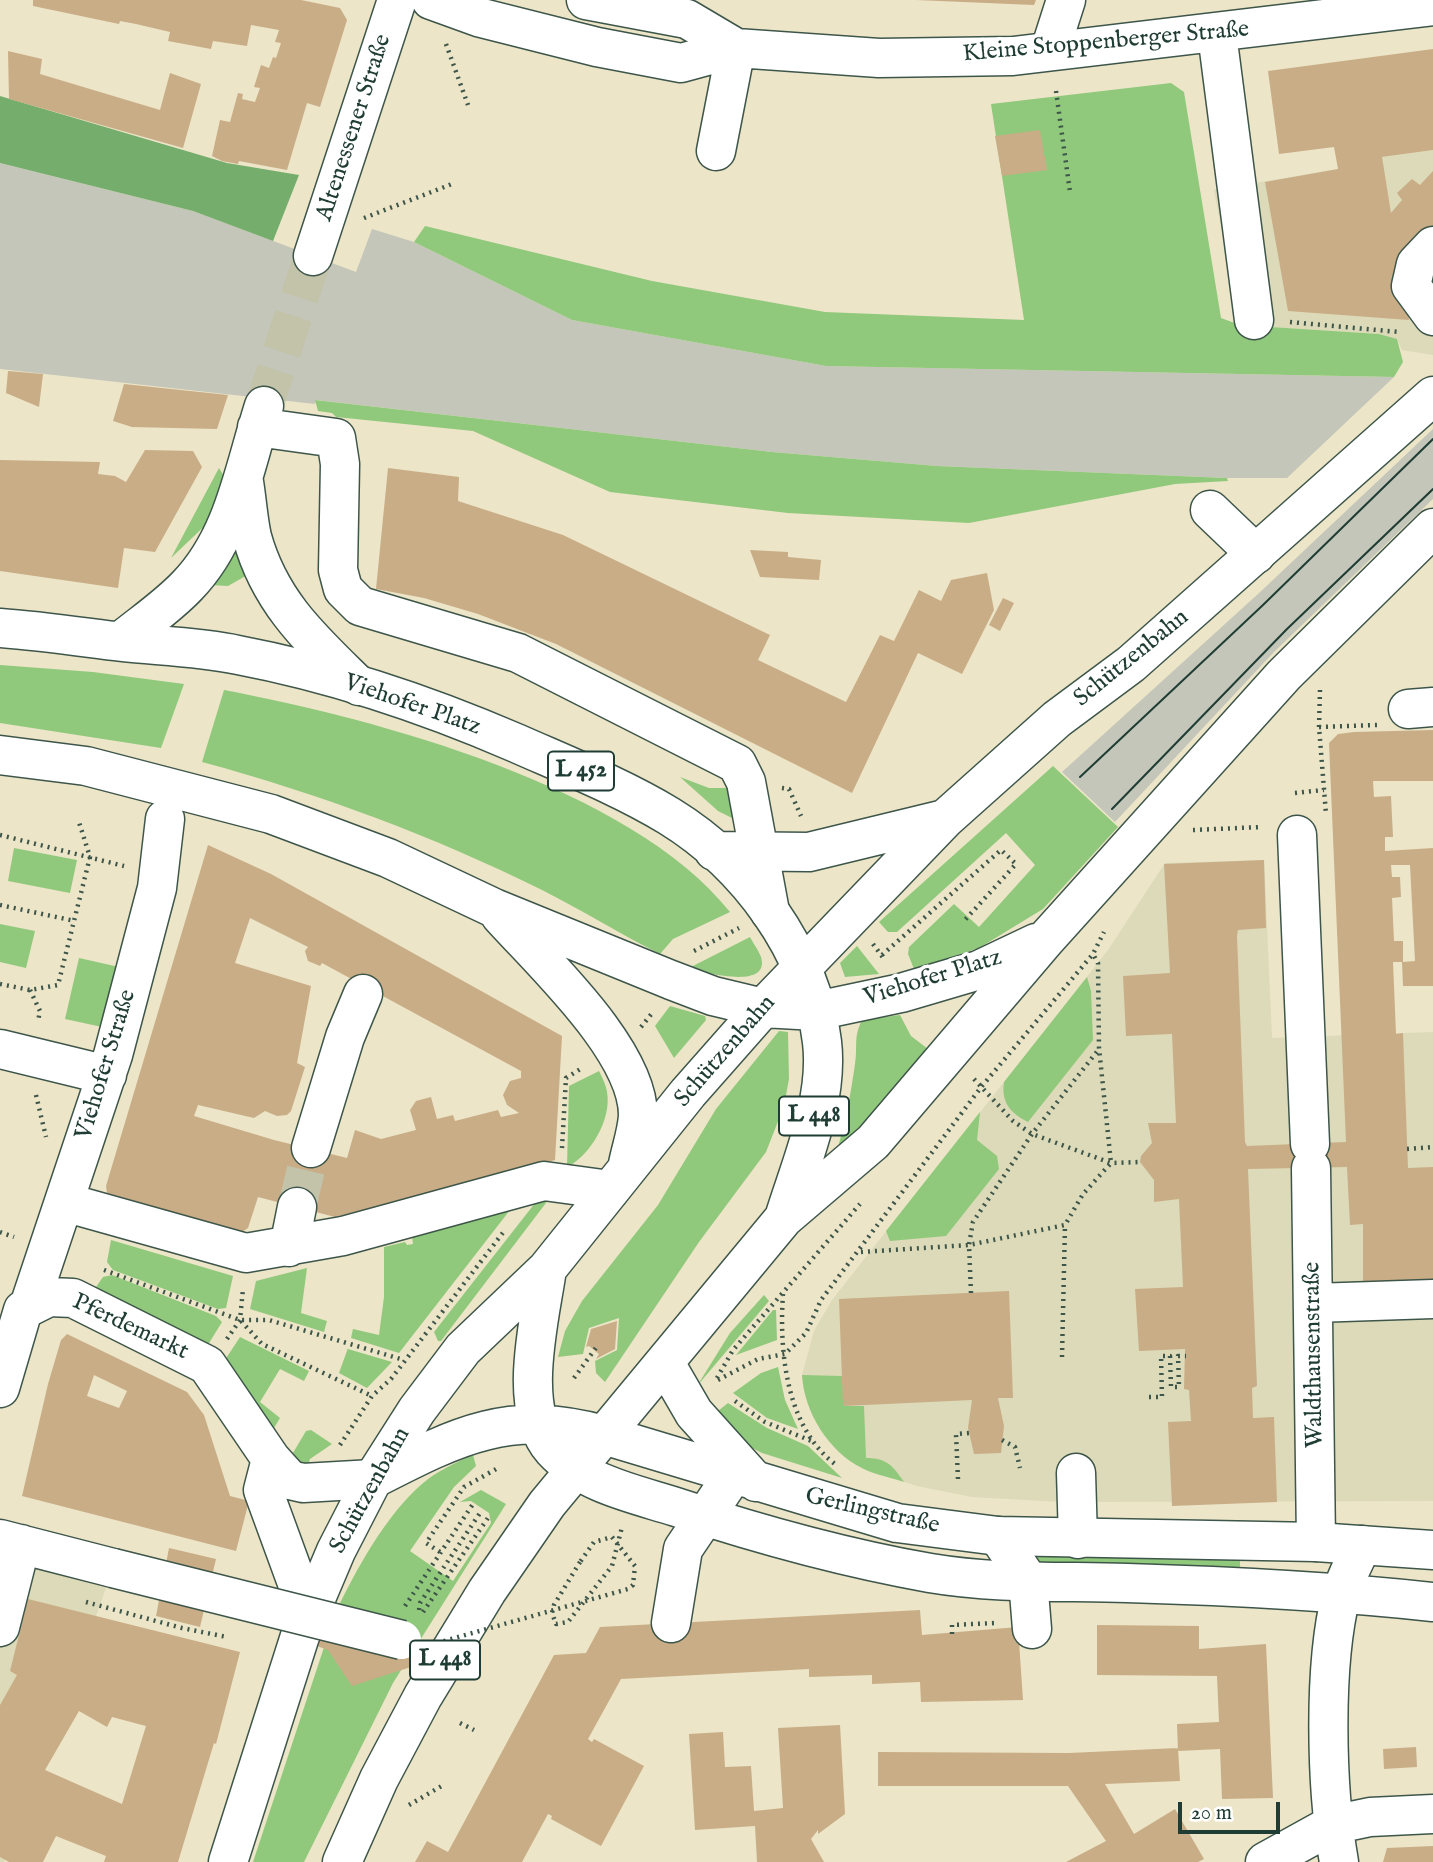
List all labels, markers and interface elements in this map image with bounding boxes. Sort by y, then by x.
street label: Kleine Stoppenberger Straße [962,16,1250,70]
street label: Altenessener Straße [311,31,399,225]
street label: Schützenbahn [1069,604,1195,714]
street label: Viehofer Platz [340,669,484,743]
road number: L 452 [548,751,614,790]
street label: Viehofer Platz [861,944,1005,1014]
street label: Viehofer Straße [71,987,143,1143]
street label: Schützenbahn [669,990,783,1114]
road number: L 448 [779,1096,849,1135]
street label: Waldthausenstraße [1299,1262,1331,1448]
street label: Pferdemarkt [67,1289,193,1367]
street label: Schützenbahn [325,1423,417,1559]
street label: Gerlingstraße [802,1483,942,1541]
road number: L 448 [410,1640,480,1680]
scale bar [1181,1788,1282,1832]
text: 20 m [1191,1800,1232,1827]

